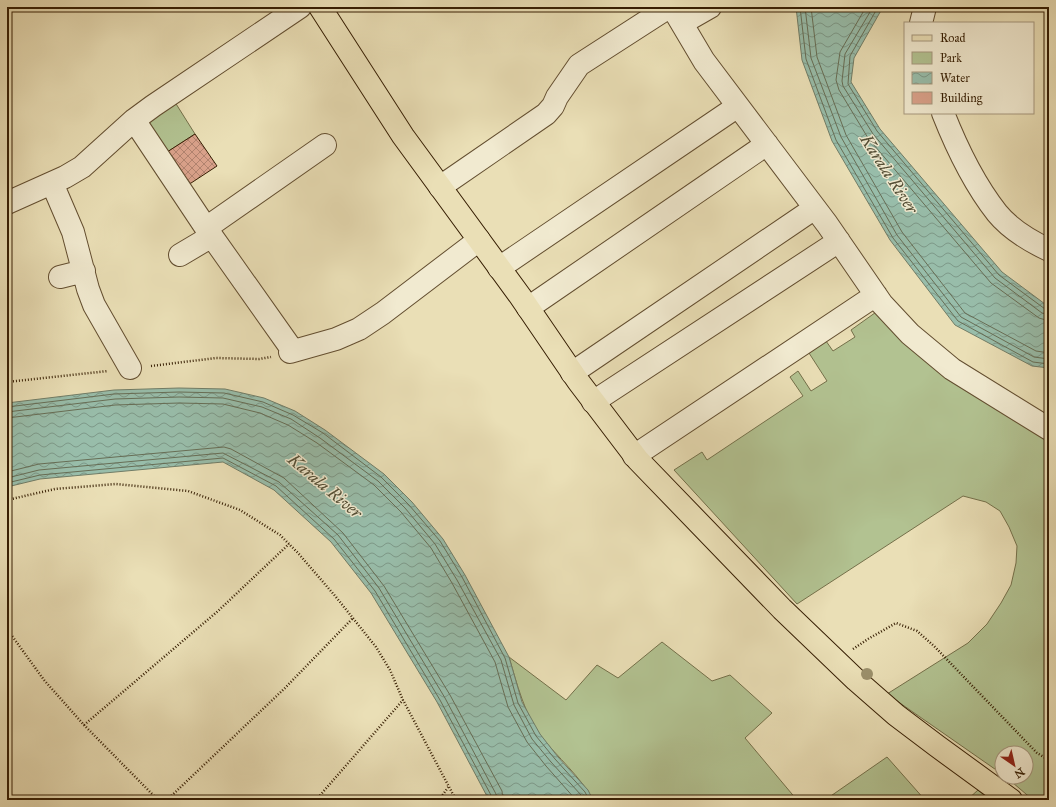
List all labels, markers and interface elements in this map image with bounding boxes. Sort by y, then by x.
legend [904,22,1034,114]
text: Road [940,31,966,45]
text: Park [940,51,962,65]
text: Water [940,71,970,85]
text: Building [940,91,983,106]
water label: Karala River [855,130,923,218]
water label: Karala River [283,448,367,524]
north arrow [994,745,1034,785]
text: N [1011,765,1027,781]

